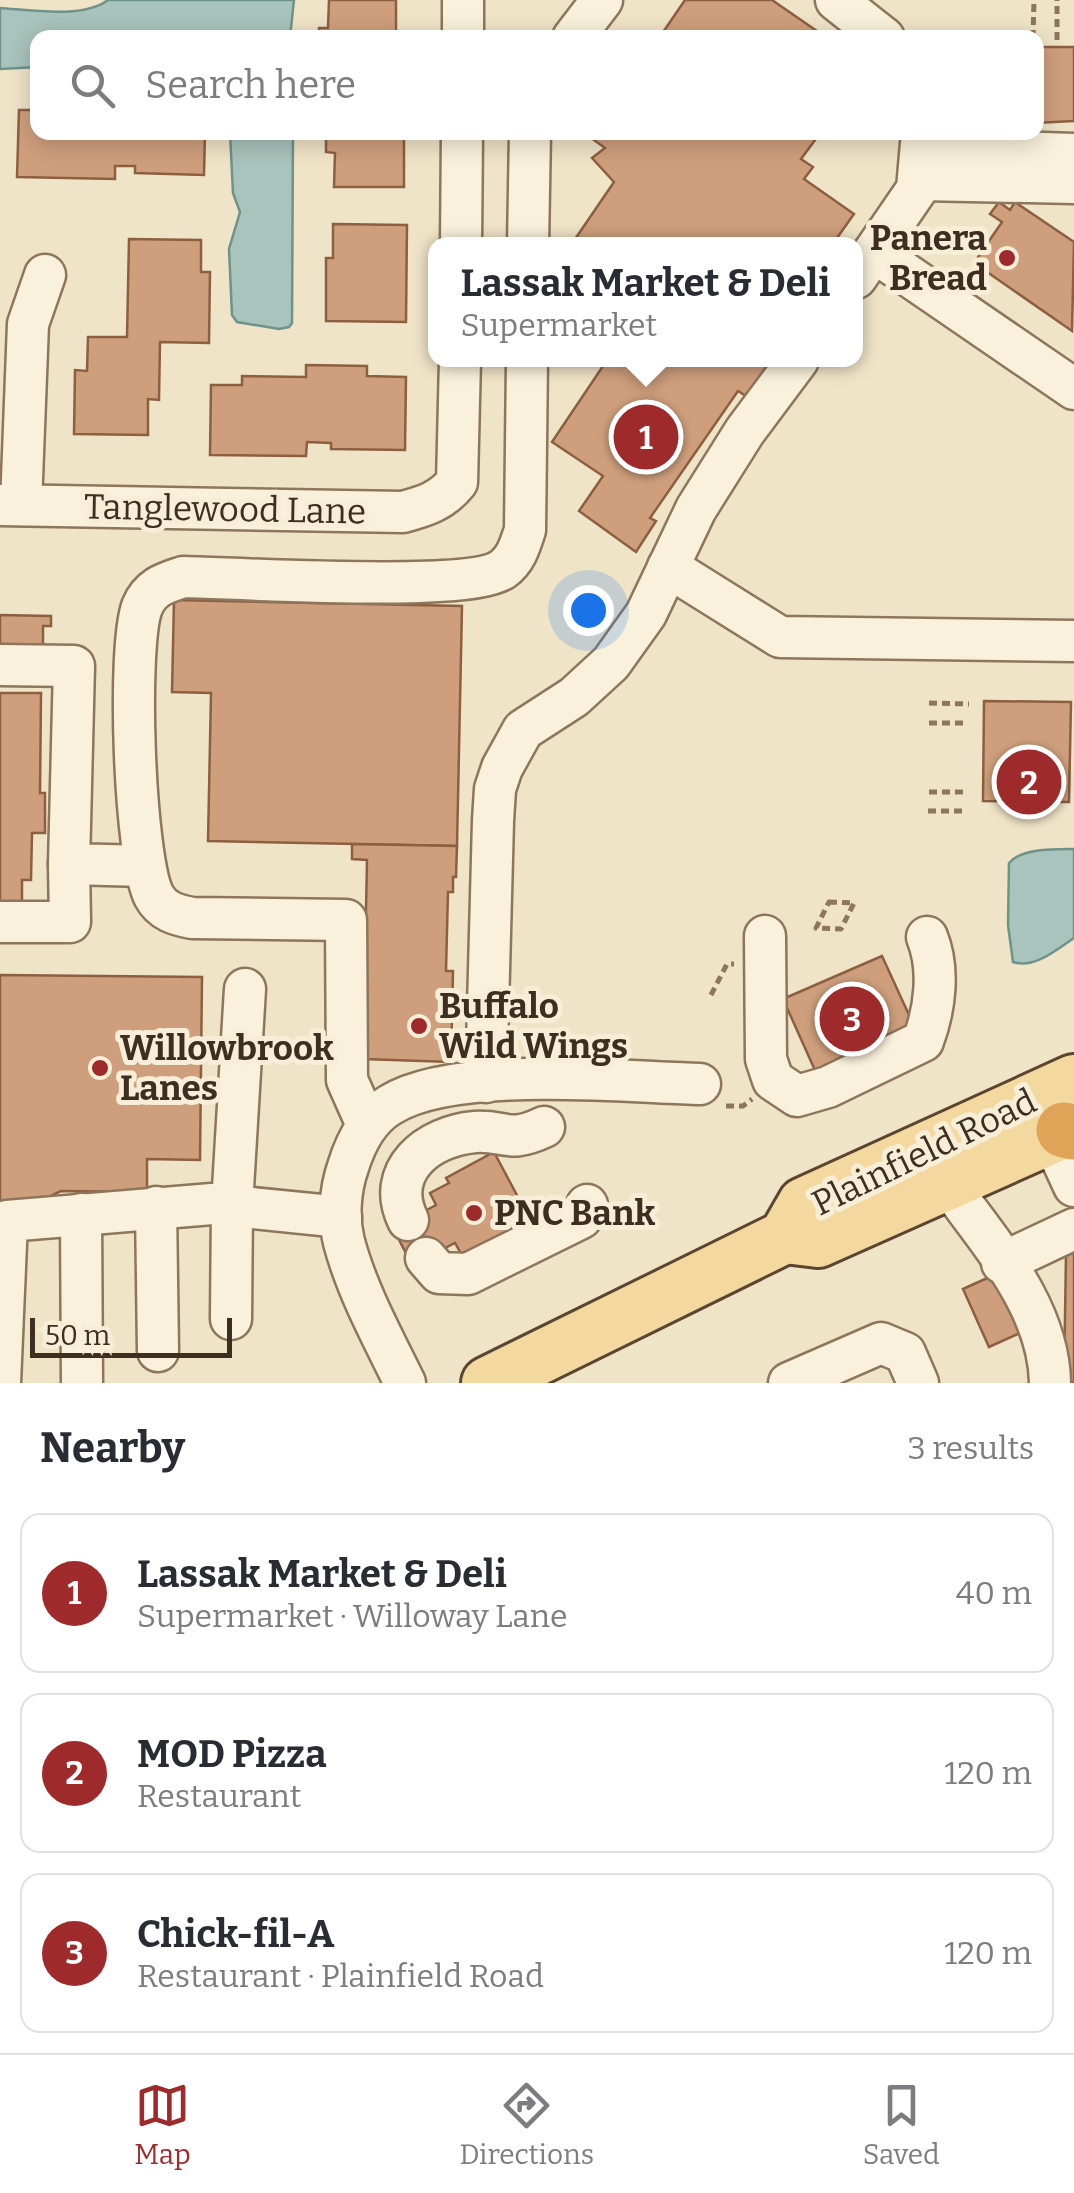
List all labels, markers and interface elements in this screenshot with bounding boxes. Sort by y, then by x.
search box [30,30,1044,140]
icon: search [65,58,120,113]
text: Search here [145,62,356,108]
place label: Panera Bread [870,217,987,299]
popup [428,237,863,367]
marker: Panera Bread [996,247,1018,269]
text: Lassak Market & Deli [461,260,830,306]
text: Supermarket [461,306,657,344]
pin: 1 [614,400,678,474]
street label: Tanglewood Lane [84,486,366,532]
your location [563,585,614,636]
pin: 2 [996,744,1062,820]
pin: 3 [820,982,884,1056]
place label: Buffalo Wild Wings [439,985,628,1067]
marker: Buffalo Wild Wings [408,1015,430,1037]
place label: Willowbrook Lanes [120,1027,334,1109]
marker: Willowbrook Lanes [89,1057,111,1079]
street label: Plainfield Road [805,1080,1043,1224]
place label: PNC Bank [494,1192,656,1234]
marker: PNC Bank [463,1202,485,1224]
scale bar [30,1313,232,1358]
text: 50 m [45,1319,110,1352]
text: Nearby [40,1423,185,1473]
text: 3 results [908,1429,1034,1467]
text: Lassak Market & Deli [137,1551,507,1597]
text: 1 [68,1574,81,1612]
text: 40 m [956,1574,1032,1612]
text: Supermarket · Willoway Lane [137,1597,568,1635]
text: MOD Pizza [137,1731,327,1777]
text: 2 [65,1754,84,1792]
text: 120 m [944,1754,1032,1792]
text: Restaurant [137,1777,301,1815]
text: Chick-fil-A [137,1911,334,1957]
text: 3 [65,1934,84,1972]
text: 120 m [944,1934,1032,1972]
text: Restaurant · Plainfield Road [137,1957,544,1995]
tab: Map [134,2078,191,2171]
tab: Directions [459,2078,594,2171]
tab: Saved [863,2078,940,2171]

